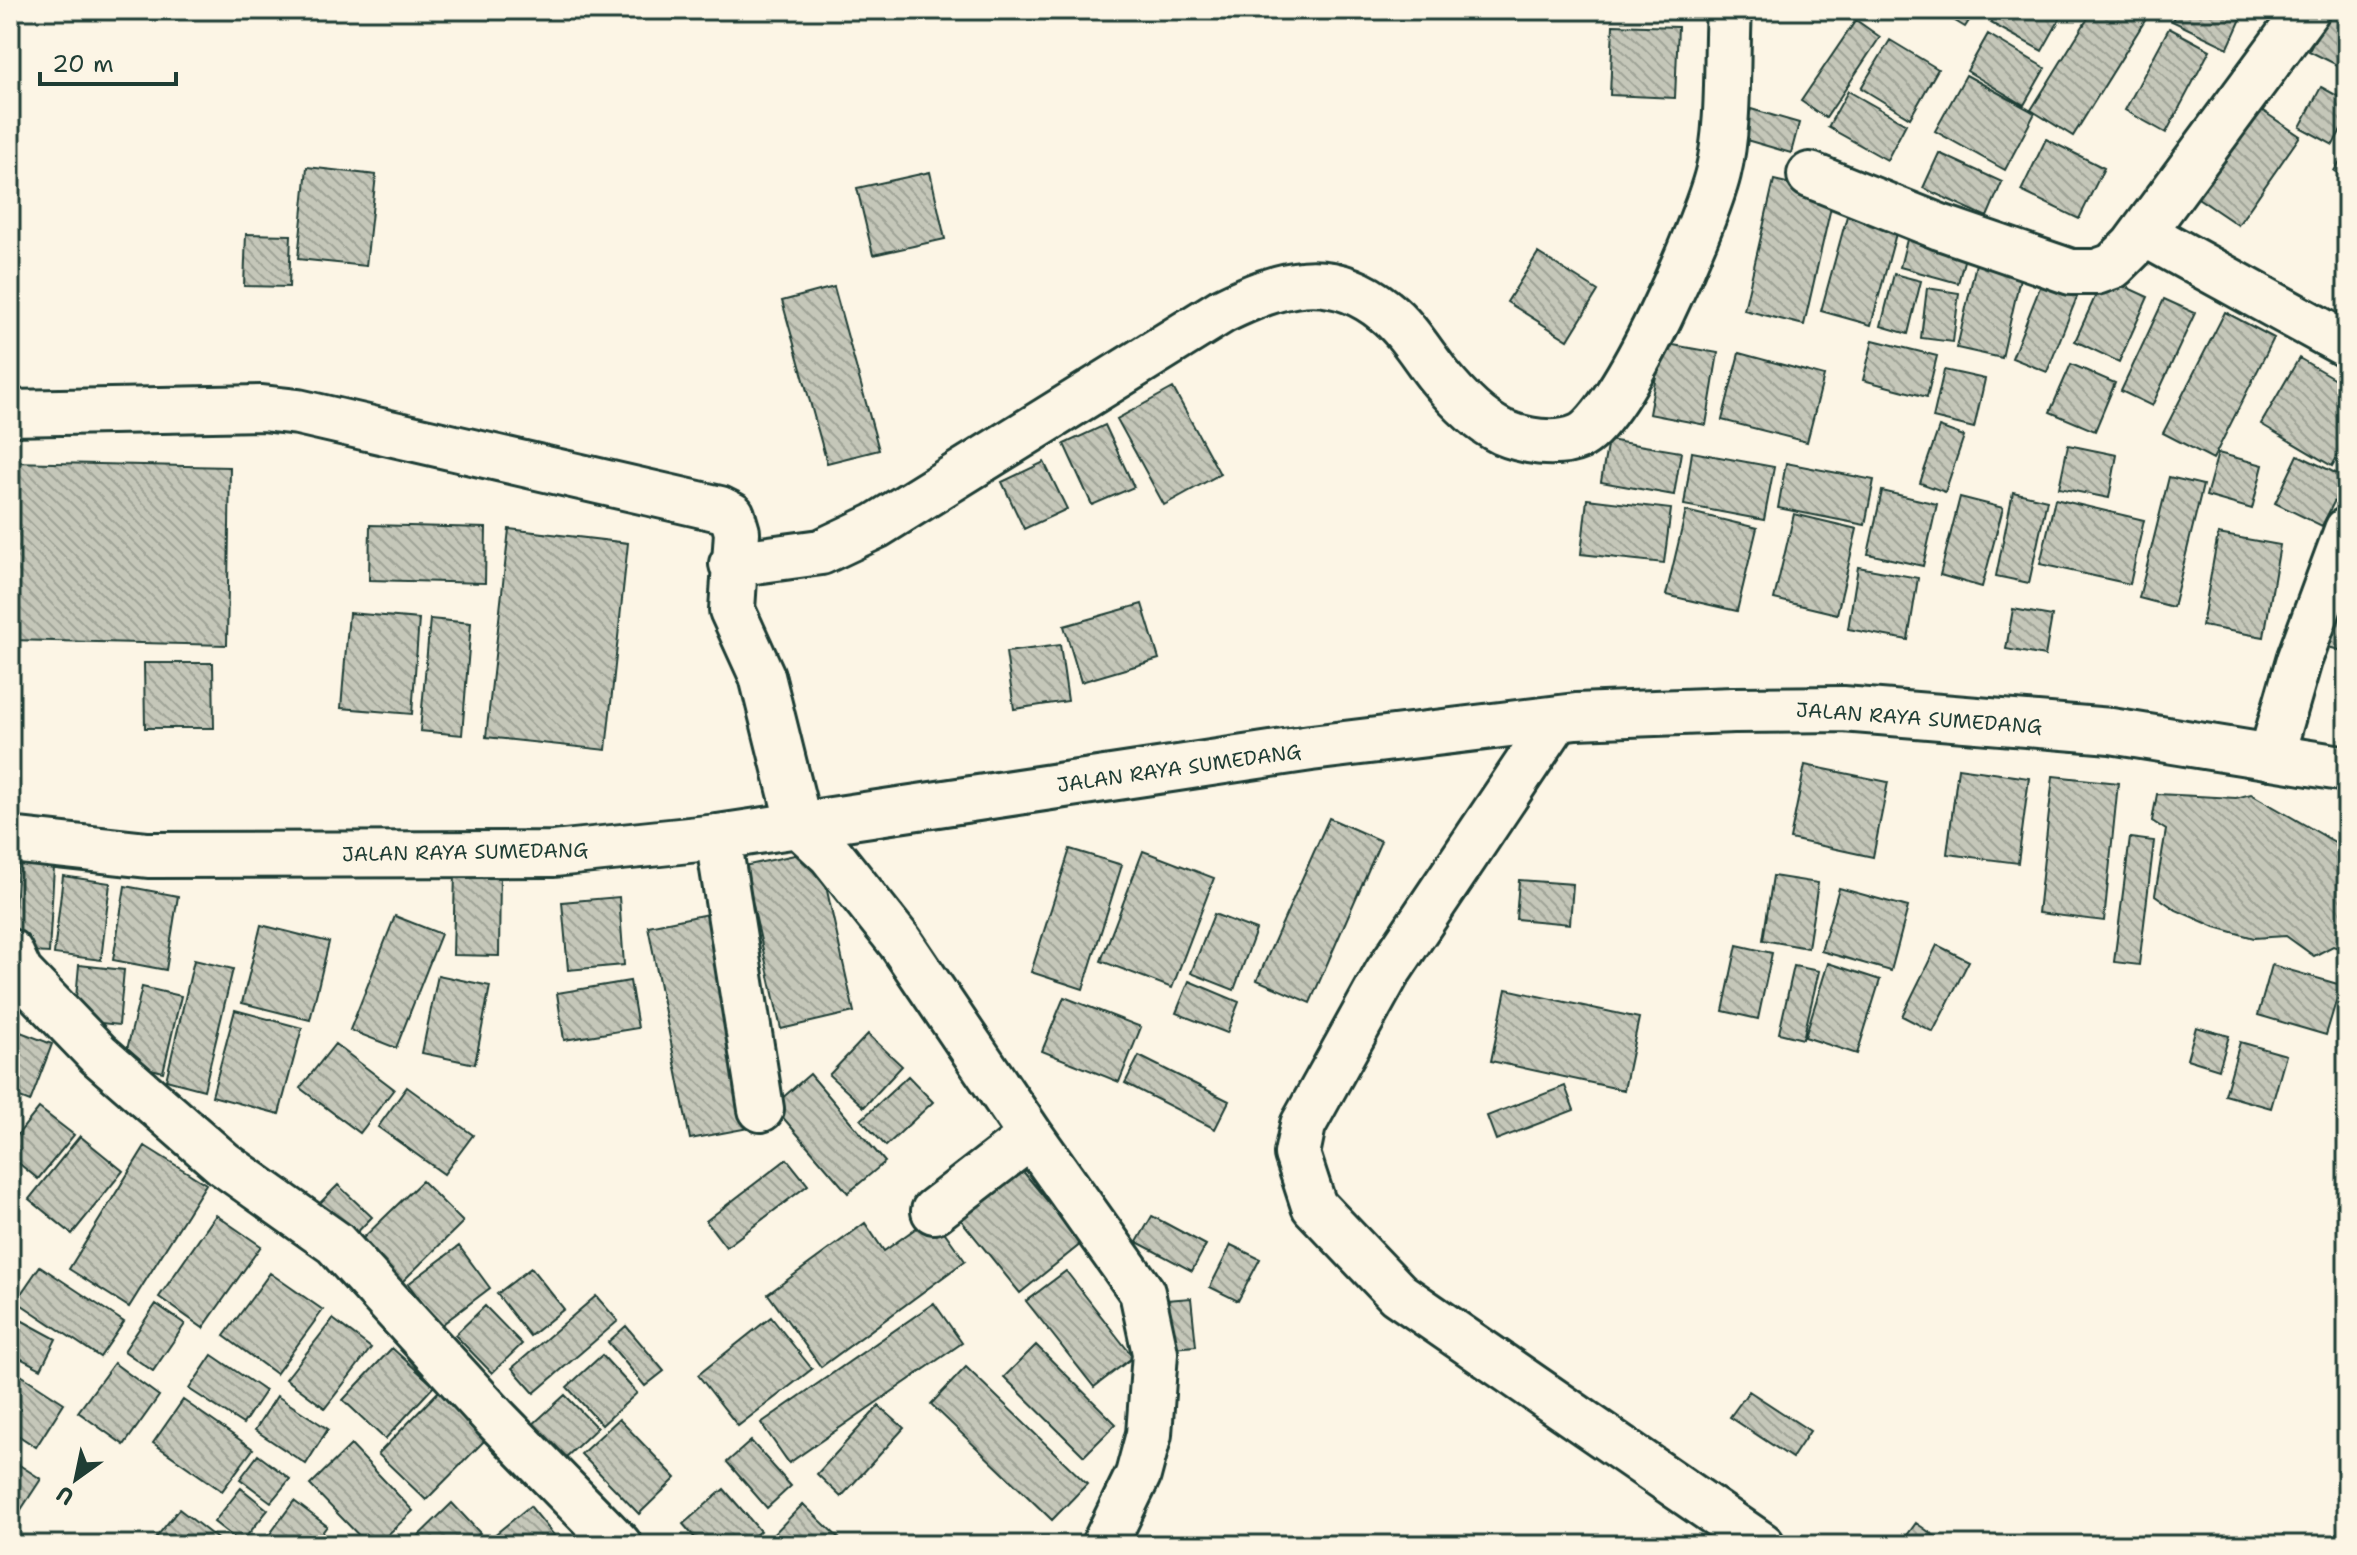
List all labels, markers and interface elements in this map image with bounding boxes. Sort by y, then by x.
scale bar [40,36,176,86]
text: 20 m [52,48,114,80]
street label: JALAN RAYA SUMEDANG [1795,696,2043,740]
street label: JALAN RAYA SUMEDANG [1055,738,1303,798]
street label: JALAN RAYA SUMEDANG [342,837,588,867]
north arrow [36,1439,116,1519]
text: U [51,1479,80,1512]

